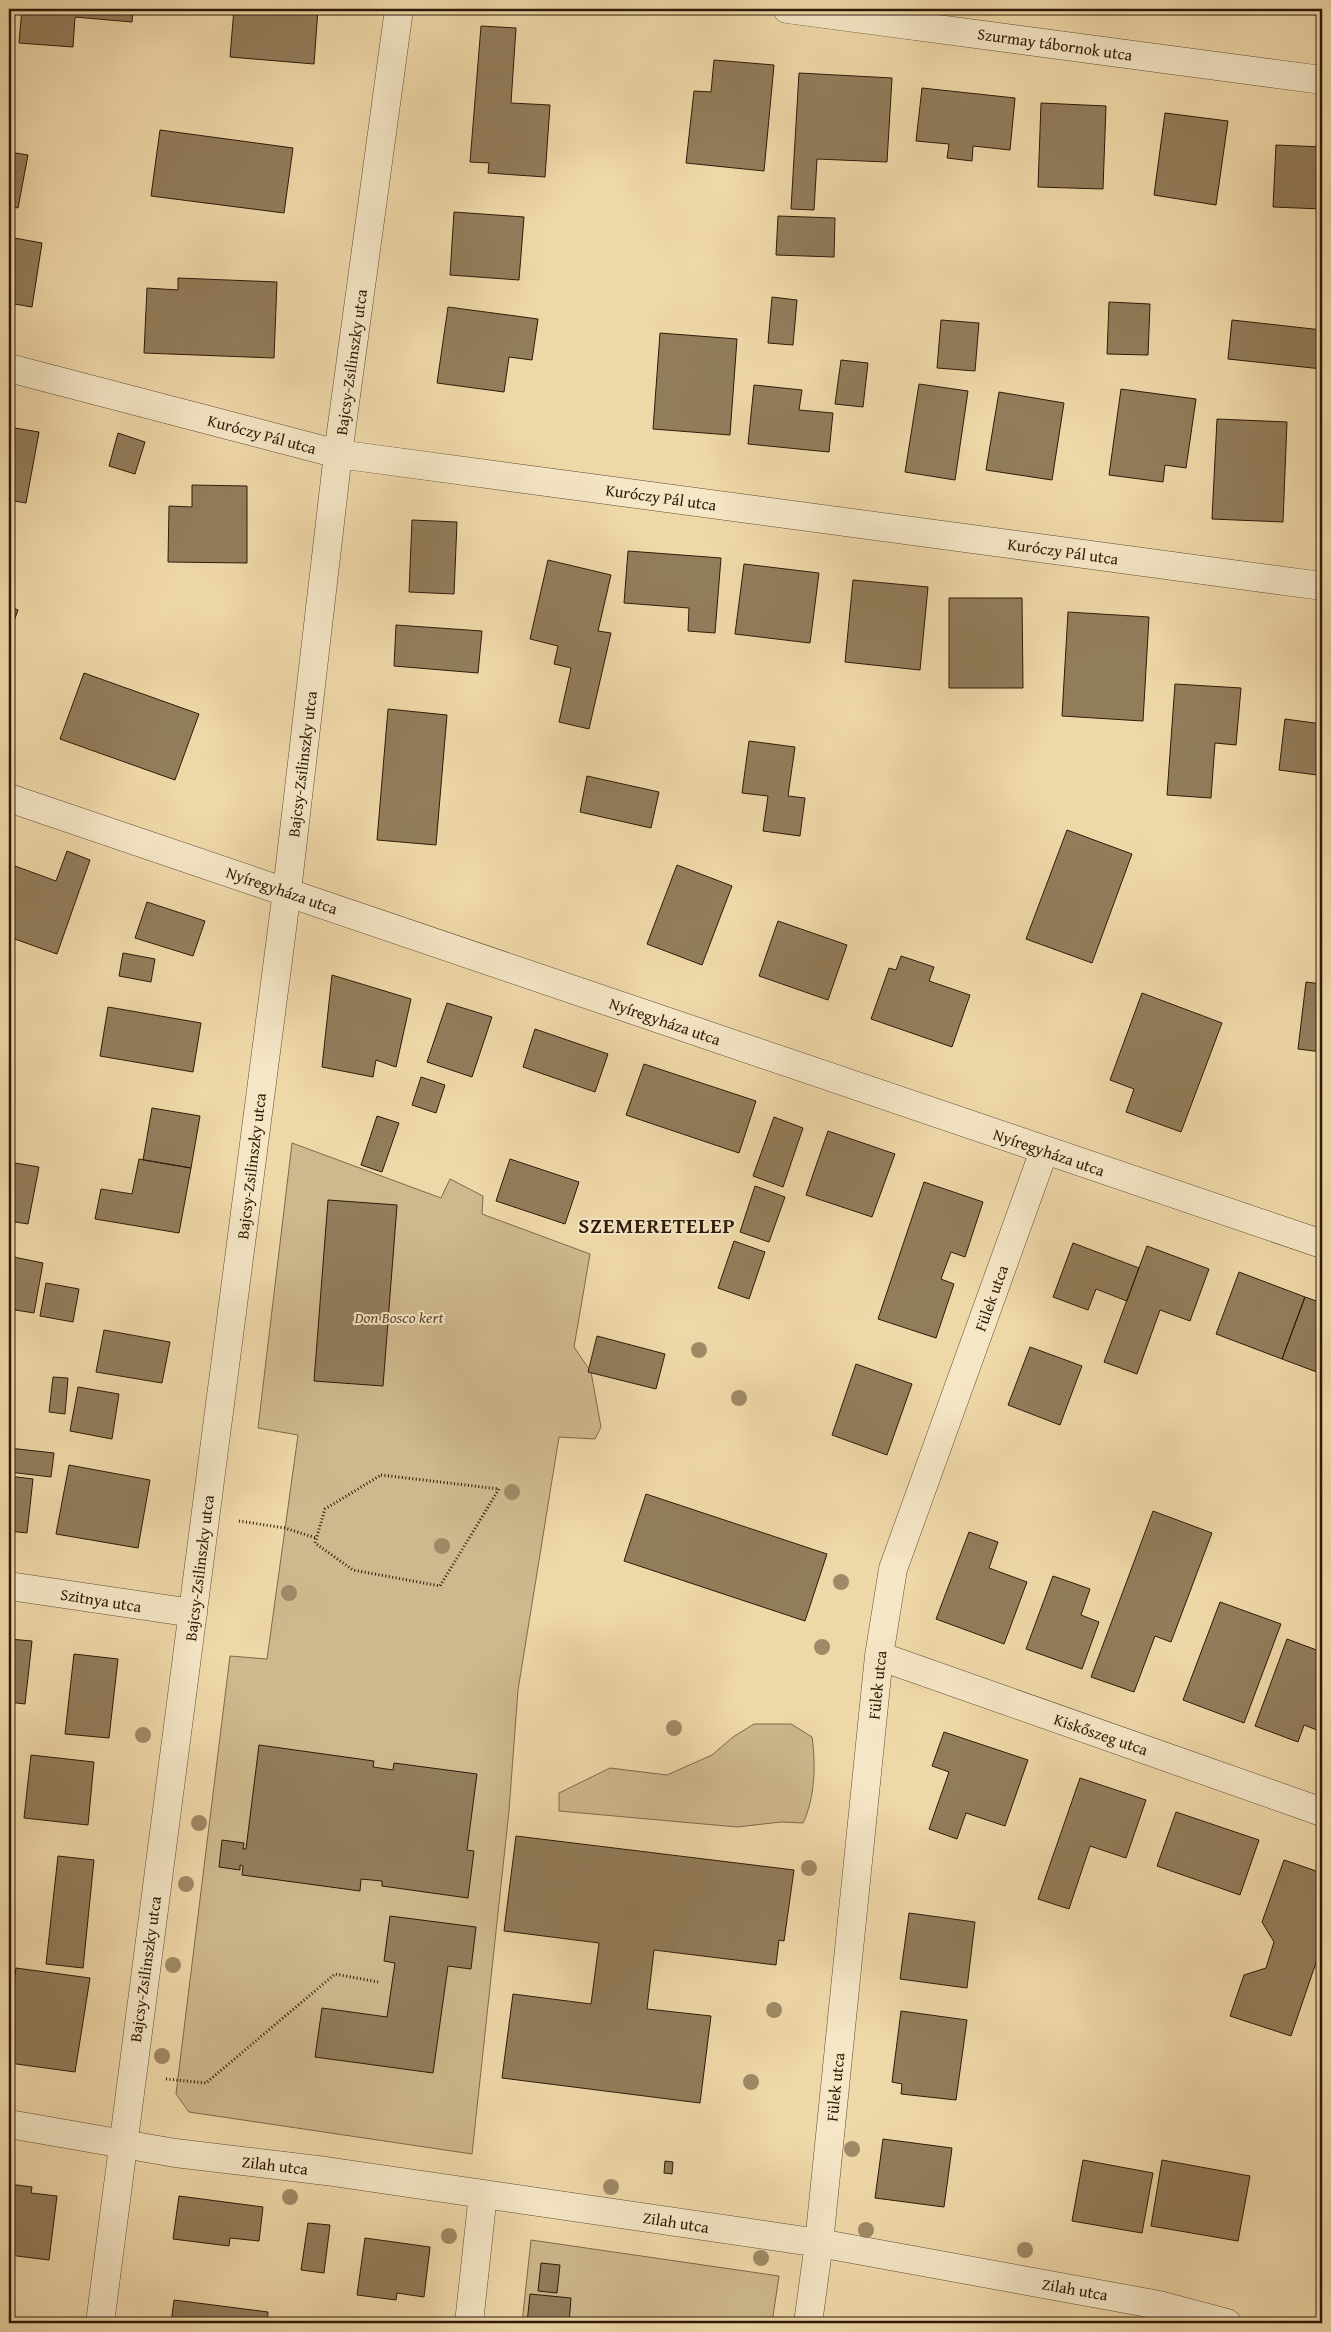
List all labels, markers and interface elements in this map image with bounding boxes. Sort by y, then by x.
street label: Szurmay tábornok utca [976,21,1134,67]
street label: Bajcsy-Zsilinszky utca [329,287,373,436]
street label: Kuróczy Pál utca [205,408,319,460]
street label: Kuróczy Pál utca [604,477,718,517]
street label: Kuróczy Pál utca [1006,531,1120,571]
street label: Bajcsy-Zsilinszky utca [281,689,323,838]
street label: Nyíregyháza utca [223,860,341,920]
street label: Nyíregyháza utca [606,991,724,1051]
street label: Bajcsy-Zsilinszky utca [230,1091,272,1240]
street label: Nyíregyháza utca [990,1122,1108,1182]
district label: SZEMERETELEP [578,1210,736,1241]
street label: Fülek utca [968,1261,1014,1335]
park label: Don Bosco kert [353,1305,444,1329]
street label: Bajcsy-Zsilinszky utca [178,1493,220,1642]
street label: Szitnya utca [59,1582,144,1618]
street label: Fülek utca [861,1649,893,1721]
street label: Kiskőszeg utca [1051,1707,1152,1761]
street label: Bajcsy-Zsilinszky utca [123,1894,167,2043]
street label: Fülek utca [819,2051,851,2123]
street label: Zilah utca [241,2149,310,2181]
street label: Zilah utca [641,2205,711,2239]
street label: Zilah utca [1040,2271,1110,2307]

